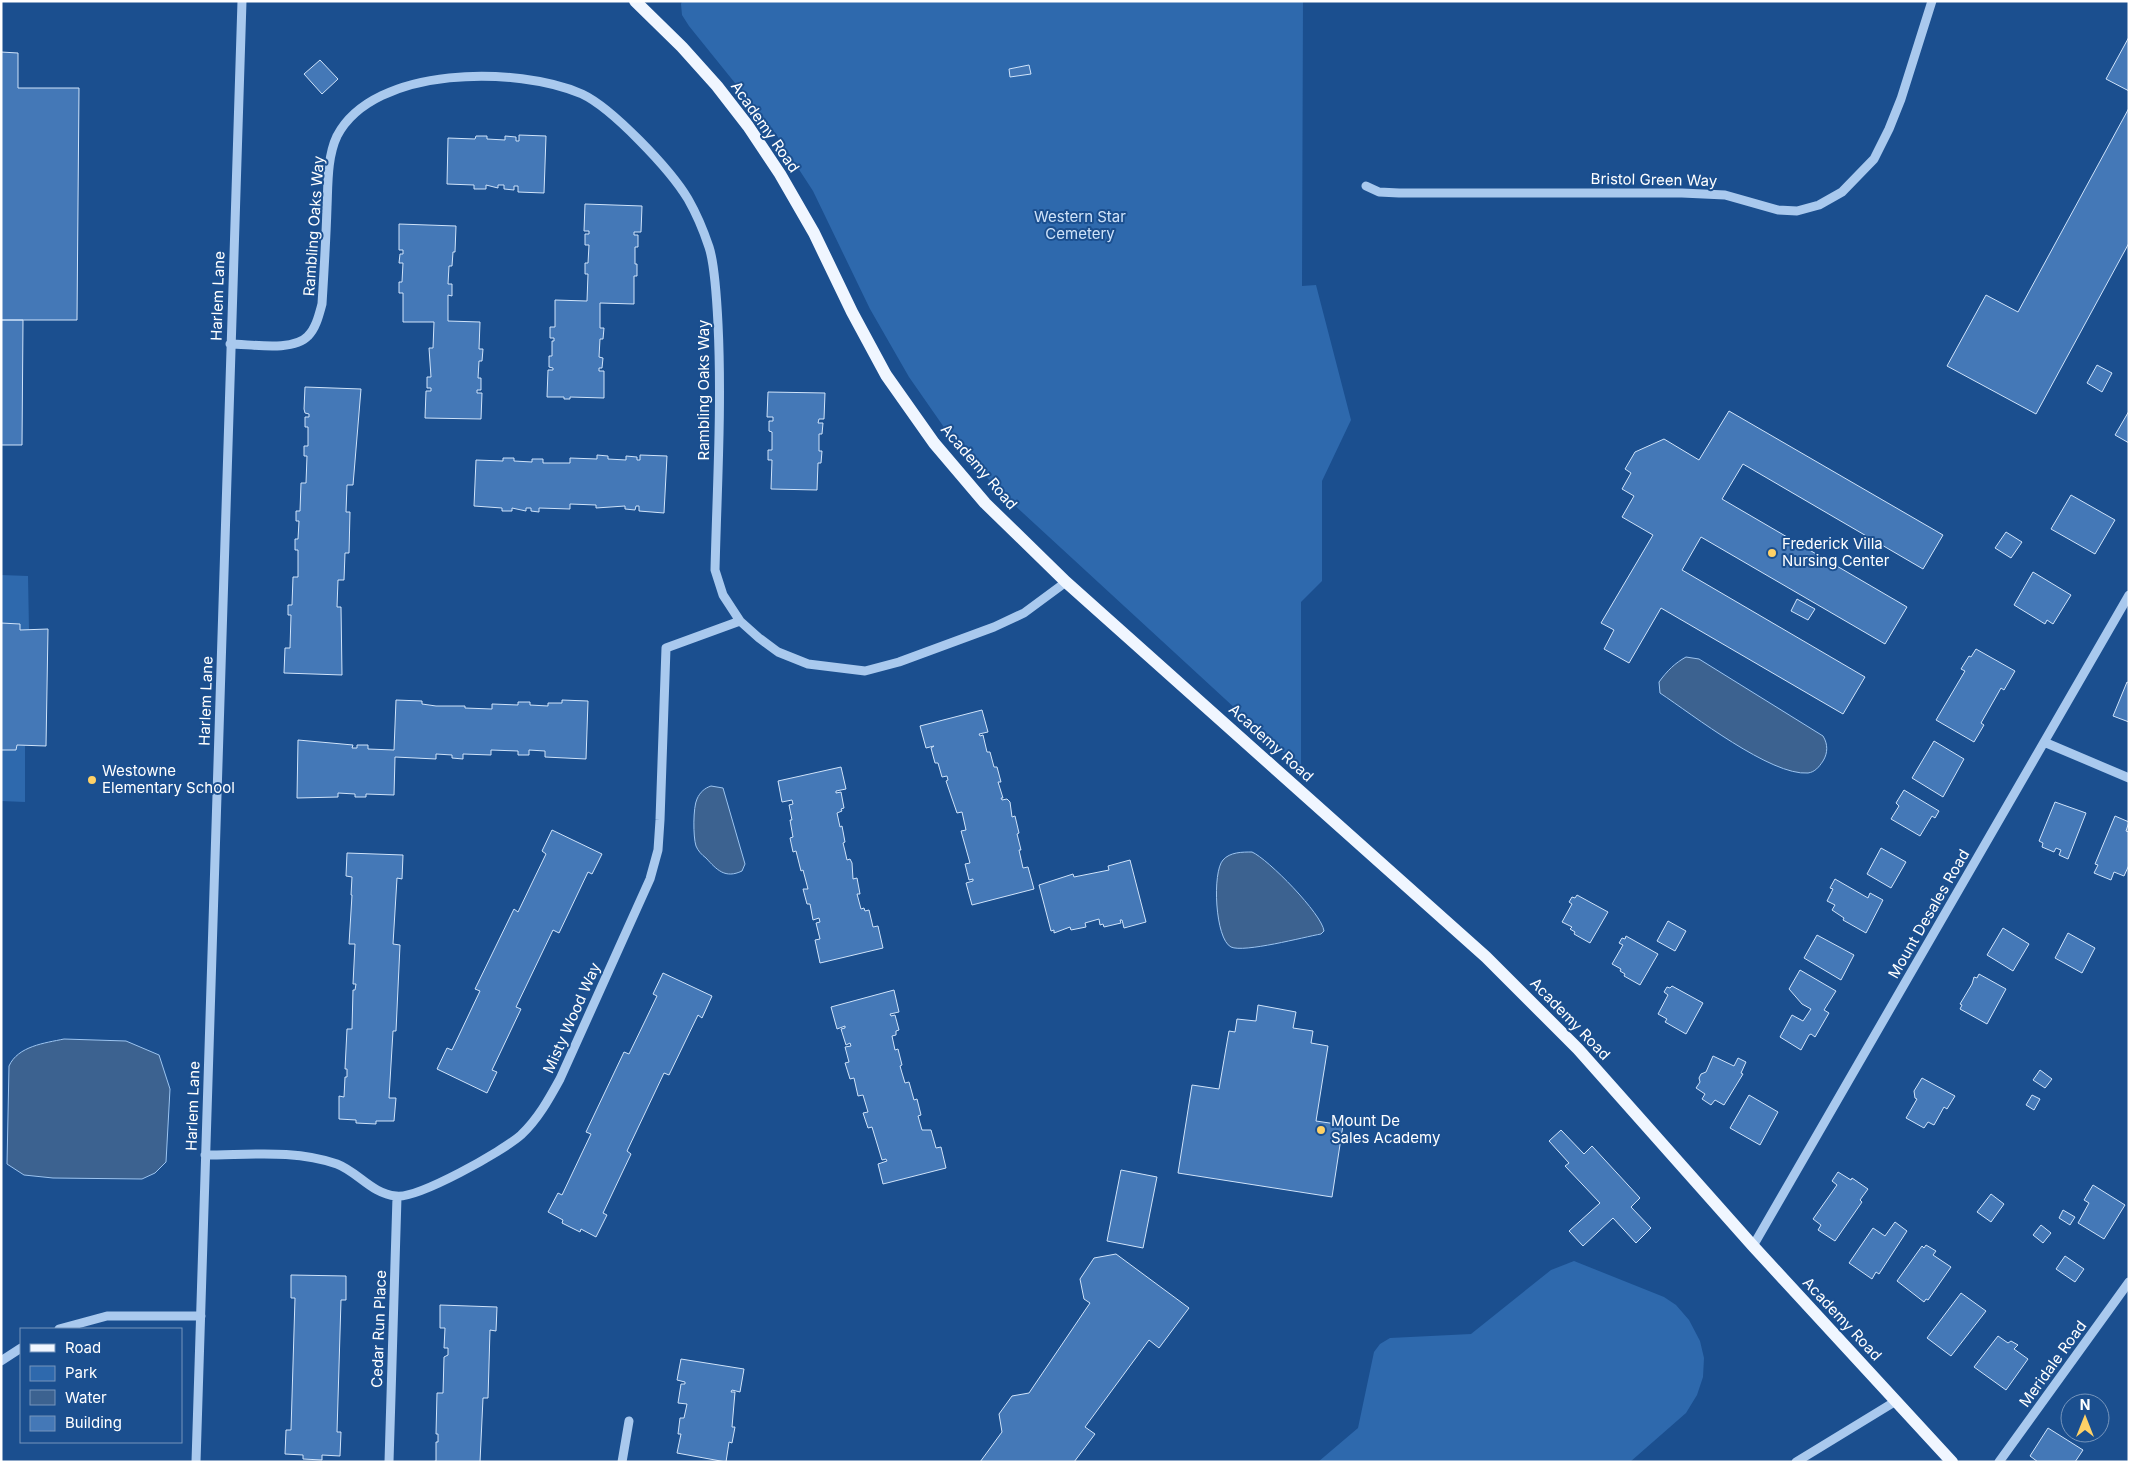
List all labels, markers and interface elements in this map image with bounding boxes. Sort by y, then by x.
street label: Academy Road [727,77,804,176]
street label: Rambling Oaks Way [299,155,328,297]
street label: Bristol Green Way [1591,169,1718,190]
park label: Western Star Cemetery [1034,207,1126,243]
street label: Harlem Lane [206,251,229,341]
street label: Rambling Oaks Way [694,319,713,460]
street label: Academy Road [937,420,1022,513]
place label: Frederick Villa Nursing Center [1782,534,1890,570]
marker: Frederick Villa Nursing Center [1766,547,1778,559]
street label: Harlem Lane [194,656,217,746]
street label: Academy Road [1225,700,1318,786]
place label: Westowne Elementary School [102,761,235,797]
marker: Westowne Elementary School [86,774,98,786]
street label: Mount Desales Road [1884,846,1973,982]
street label: Misty Wood Way [539,959,605,1076]
street label: Academy Road [1526,974,1614,1064]
street label: Harlem Lane [181,1061,204,1151]
place label: Mount De Sales Academy [1331,1111,1441,1147]
marker: Mount De Sales Academy [1315,1124,1327,1136]
street label: Cedar Run Place [367,1270,390,1388]
street label: Academy Road [1799,1273,1886,1364]
street label: Meridale Road [2015,1317,2090,1411]
legend [20,1328,182,1443]
text: Road [65,1338,101,1357]
text: Park [65,1363,98,1382]
text: Water [65,1388,107,1407]
north arrow [2060,1393,2110,1443]
text: N [2080,1396,2090,1413]
text: Building [65,1413,122,1432]

